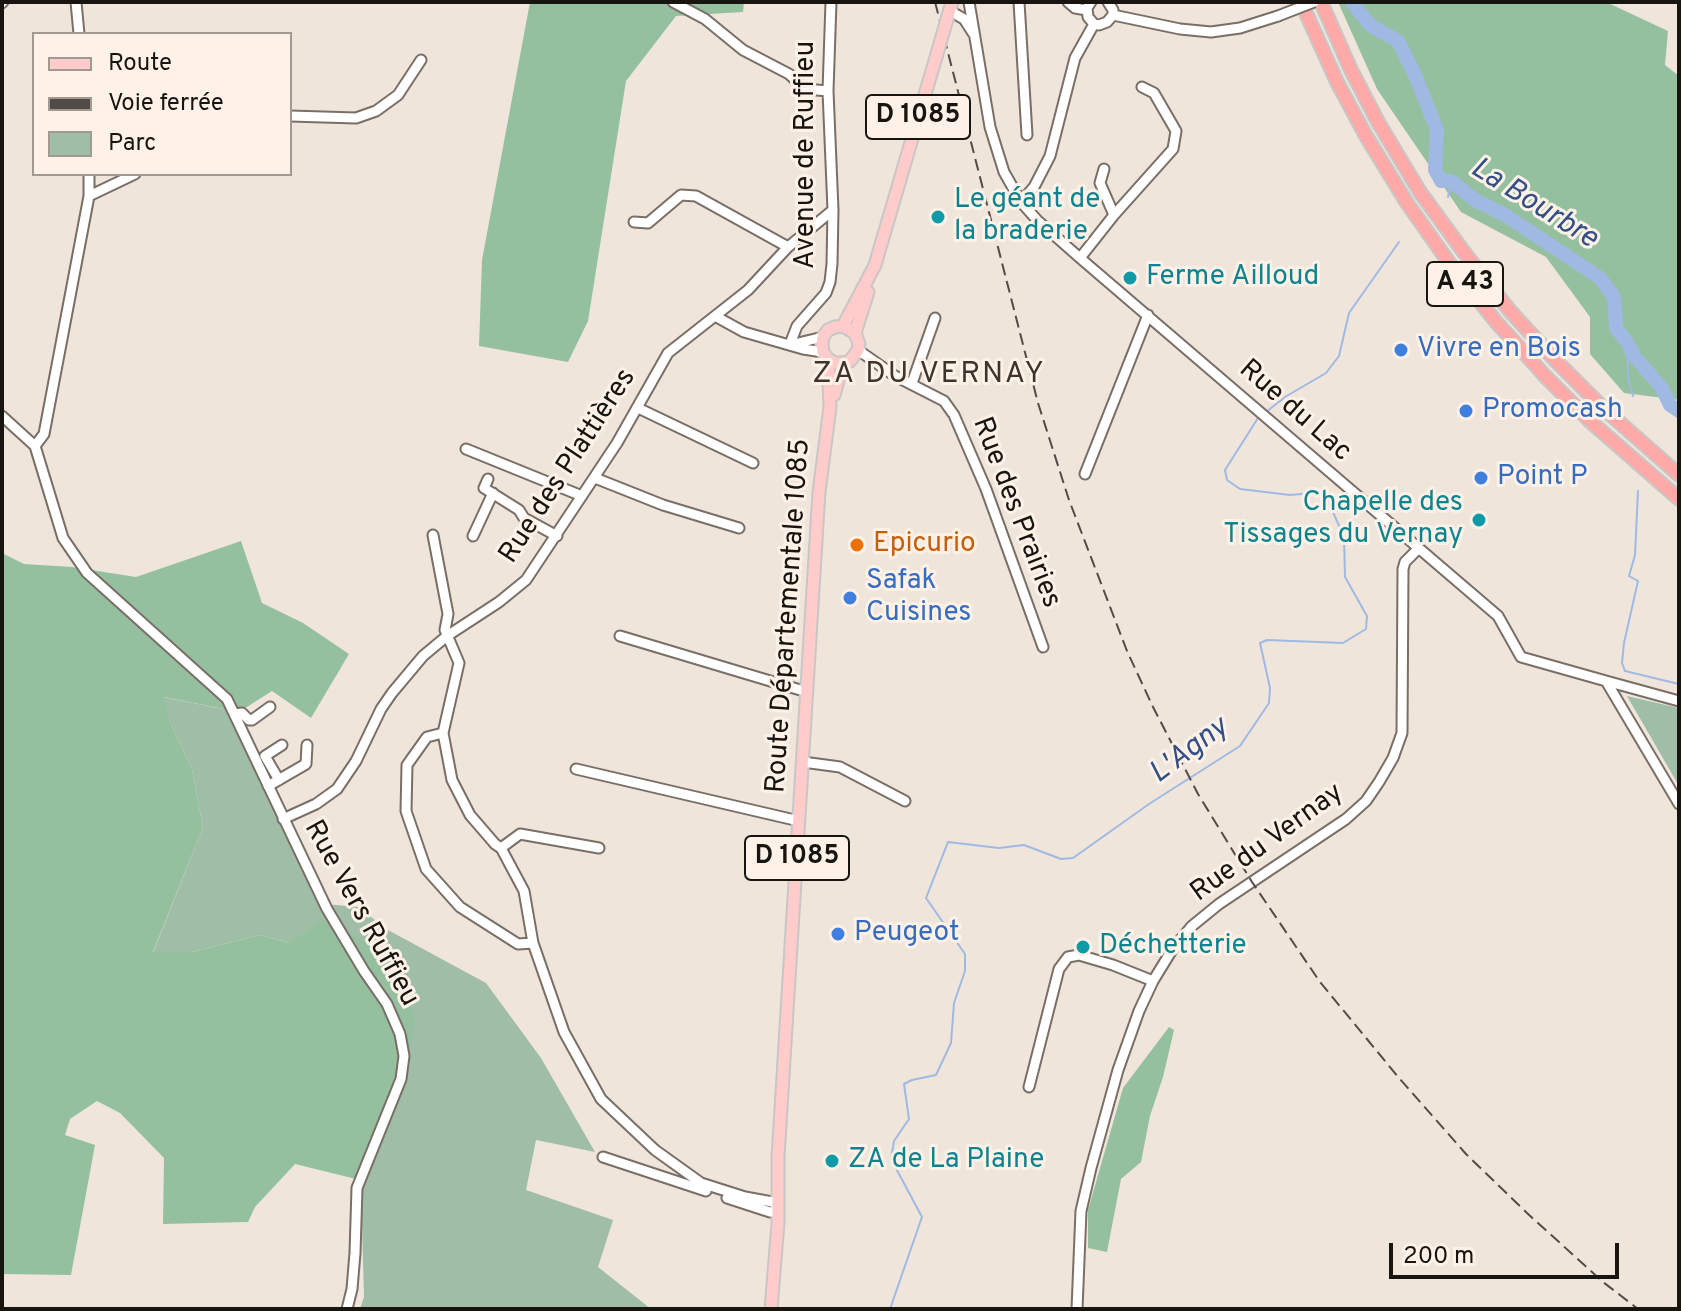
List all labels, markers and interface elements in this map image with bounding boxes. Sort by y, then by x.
legend [32,32,292,176]
street label: Avenue de Ruffieu [790,41,824,269]
text: Route [108,49,172,79]
text: Voie ferrée [108,89,224,119]
road number: D 1085 [866,95,970,139]
text: Parc [108,129,156,159]
water label: La Bourbre [1463,152,1603,258]
place label: Le géant de la braderie [954,184,1100,250]
marker: Le géant de la braderie [929,208,947,226]
place label: Ferme Ailloud [1146,261,1319,295]
road number: A 43 [1427,262,1503,306]
marker: Ferme Ailloud [1121,269,1139,287]
place label: Vivre en Bois [1417,333,1581,367]
marker: Vivre en Bois [1392,341,1410,359]
street label: Rue du Lac [1231,354,1357,470]
district label: ZA DU VERNAY [812,358,1046,394]
street label: Rue des Plattières [494,363,644,571]
place label: Promocash [1482,394,1623,428]
marker: Promocash [1457,402,1475,420]
street label: Rue des Prairies [963,413,1067,613]
street label: Route Départementale 1085 [761,438,819,794]
place label: Point P [1497,461,1588,495]
marker: Point P [1472,469,1490,487]
place label: Chapelle des Tissages du Vernay [1223,487,1463,553]
marker: Chapelle des Tissages du Vernay [1470,511,1488,529]
place label: Epicurio [873,528,976,562]
marker: Epicurio [848,536,866,554]
place label: Safak Cuisines [866,565,971,631]
marker: Safak Cuisines [841,589,859,607]
water label: L'Agny [1144,711,1236,793]
street label: Rue du Vernay [1185,777,1351,911]
street label: Rue Vers Ruffieu [295,815,425,1013]
road number: D 1085 [745,836,849,880]
place label: Peugeot [854,917,960,951]
marker: Peugeot [829,925,847,943]
place label: Déchetterie [1099,930,1247,964]
marker: Déchetterie [1074,938,1092,956]
place label: ZA de La Plaine [848,1144,1044,1178]
marker: ZA de La Plaine [823,1152,841,1170]
scale bar [1393,1227,1623,1277]
text: 200 m [1403,1242,1474,1272]

